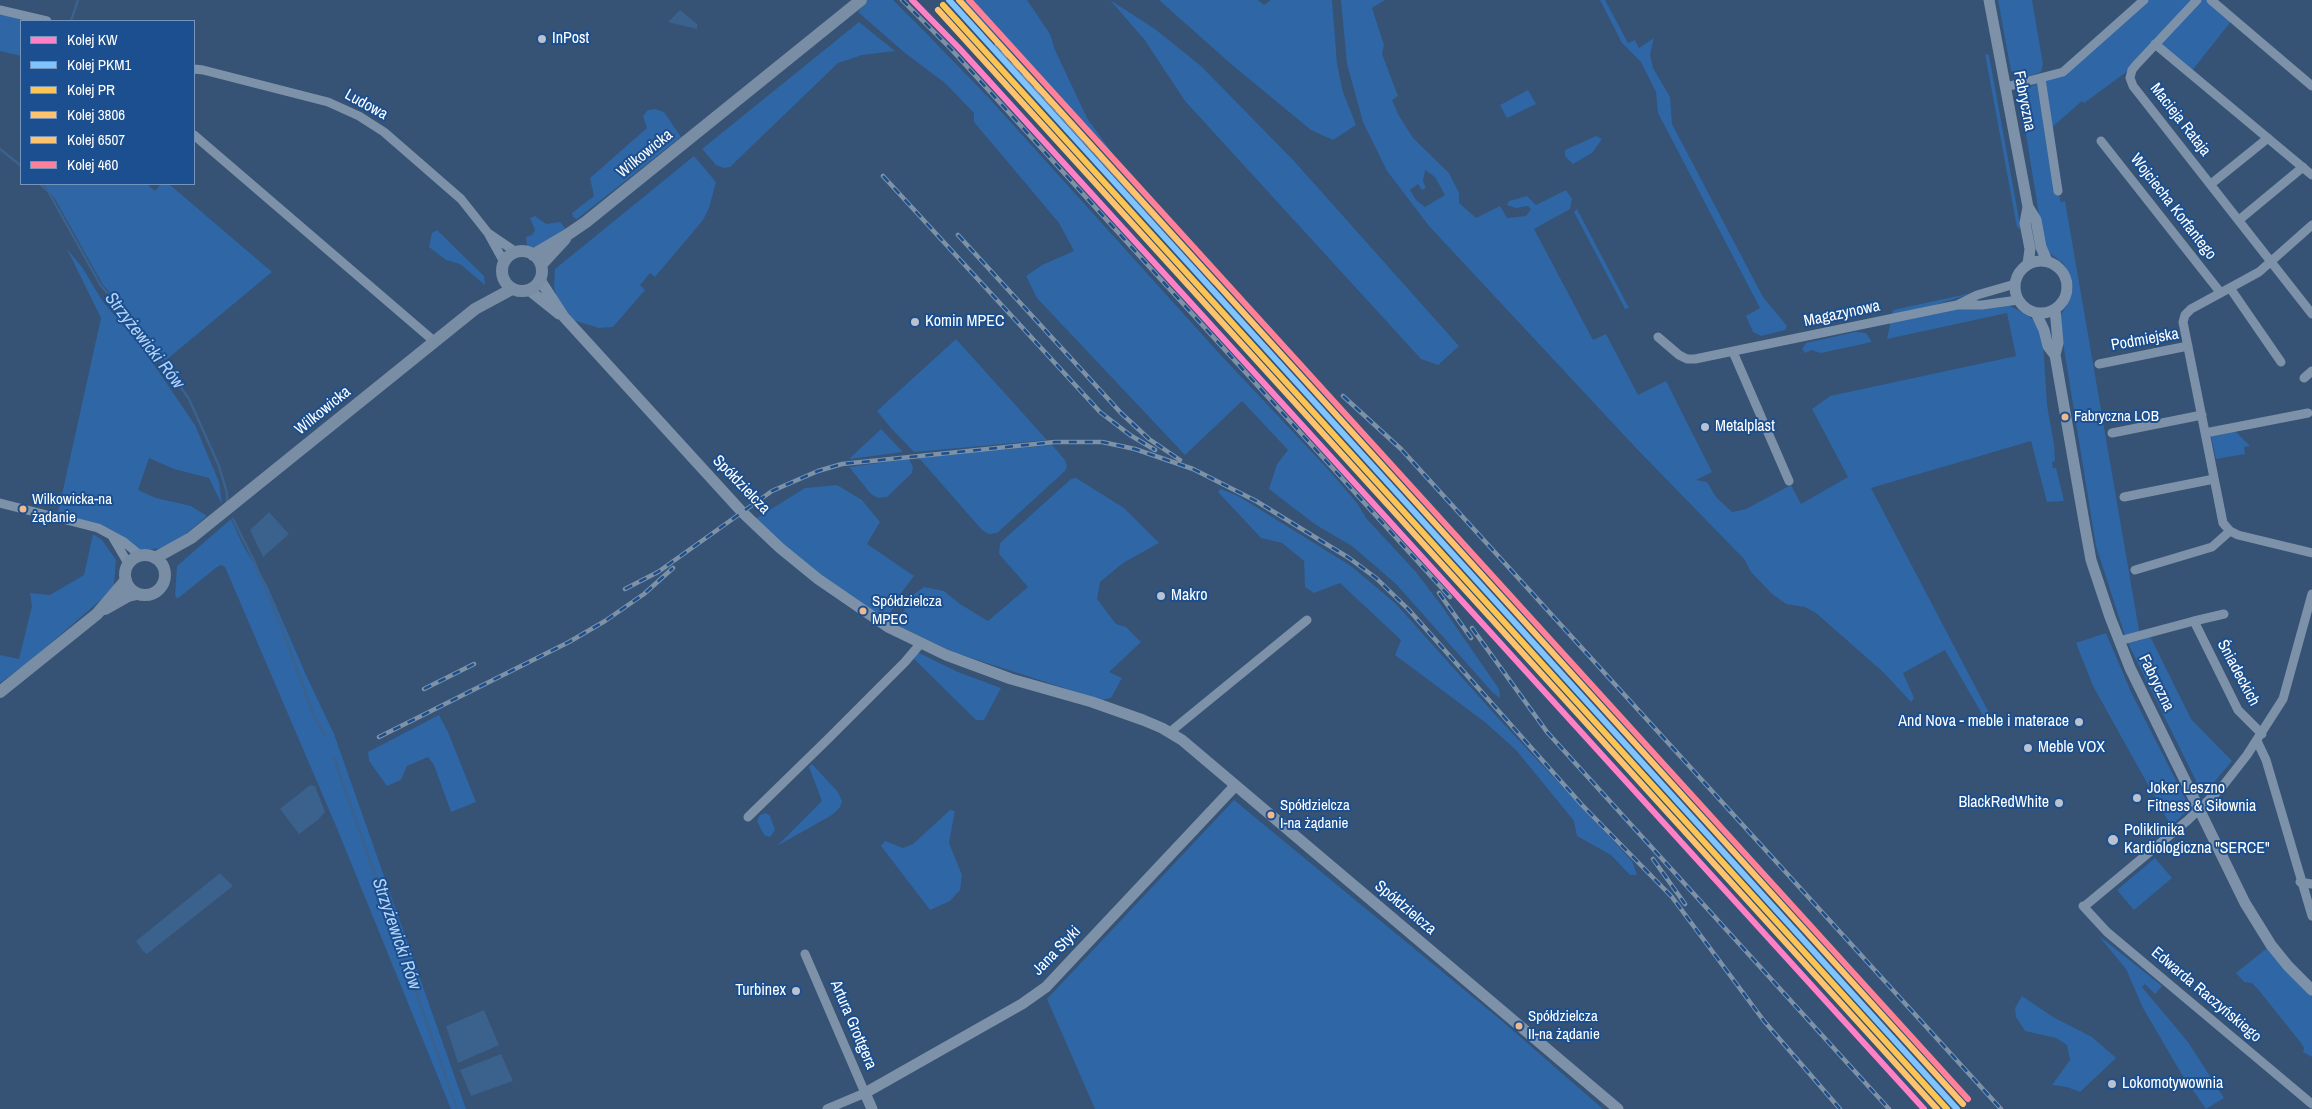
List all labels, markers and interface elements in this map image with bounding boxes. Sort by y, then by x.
legend [20,20,195,185]
text: Kolej KW [67,29,118,50]
place label: InPost [552,29,589,49]
marker: InPost [536,33,548,45]
text: Kolej PKM1 [67,54,131,75]
street label: Fabryczna [2009,69,2039,133]
text: Kolej PR [67,79,115,100]
street label: Macieja Rataja [2145,80,2215,160]
street label: Ludowa [341,85,391,125]
text: Kolej 3806 [67,104,125,125]
street label: Wilkowicka [613,126,677,182]
text: Kolej 6507 [67,129,125,150]
street label: Wojciecha Korfantego [2126,150,2220,264]
text: Kolej 460 [67,154,118,175]
water label: Strzyżewicki Rów [100,288,188,394]
street label: Magazynowa [1802,297,1882,331]
place label: Komin MPEC [925,312,1004,332]
marker: Komin MPEC [909,316,921,328]
street label: Podmiejska [2110,325,2180,355]
street label: Wilkowicka [291,383,355,439]
place label: Fabryczna LOB [2074,408,2159,426]
marker: Fabryczna LOB [2060,412,2070,422]
place label: Metalplast [1715,417,1775,437]
marker: Metalplast [1699,421,1711,433]
street label: Spółdzielcza [708,452,774,518]
place label: Wilkowicka-na żądanie [32,491,112,526]
marker: Wilkowicka-na żądanie [18,504,28,514]
place label: Makro [1171,586,1207,606]
marker: Makro [1155,590,1167,602]
place label: Spółdzielcza MPEC [872,593,942,628]
marker: Spółdzielcza MPEC [858,606,868,616]
street label: Śniadeckich [2213,637,2263,709]
street label: Fabryczna [2134,652,2178,714]
place label: And Nova - meble i materace [1898,712,2069,732]
marker: And Nova - meble i materace [2073,716,2085,728]
place label: Meble VOX [2038,738,2105,758]
marker: Meble VOX [2022,742,2034,754]
place label: Joker Leszno Fitness & Siłownia [2147,779,2256,817]
marker: Joker Leszno Fitness & Siłownia [2131,792,2143,804]
place label: BlackRedWhite [1959,793,2049,813]
place label: Spółdzielcza I-na żądanie [1280,797,1350,832]
marker: BlackRedWhite [2053,797,2065,809]
marker: Spółdzielcza I-na żądanie [1266,810,1276,820]
place label: Poliklinika Kardiologiczna "SERCE" [2124,821,2270,859]
marker: Poliklinika Kardiologiczna "SERCE" [2106,833,2120,847]
water label: Strzyżewicki Rów [367,875,425,993]
street label: Spółdzielcza [1370,877,1440,939]
street label: Jana Styki [1029,922,1085,980]
street label: Edwarda Raczyńskiego [2147,943,2265,1047]
street label: Artura Grottgera [826,978,880,1072]
place label: Turbinex [735,981,786,1001]
marker: Turbinex [790,985,802,997]
place label: Spółdzielcza II-na żądanie [1528,1008,1600,1043]
marker: Spółdzielcza II-na żądanie [1514,1021,1524,1031]
place label: Lokomotywownia [2122,1074,2223,1094]
marker: Lokomotywownia [2106,1078,2118,1090]

